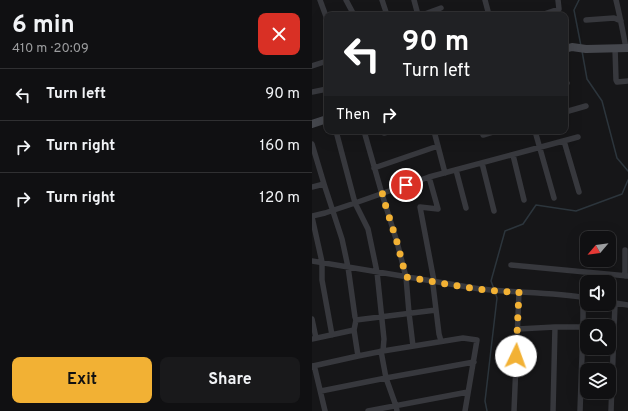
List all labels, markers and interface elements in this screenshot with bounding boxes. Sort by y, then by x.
text: 6 min [12,11,75,41]
button: close [258,13,300,55]
text: 90 m [402,25,469,61]
icon: left [336,28,388,80]
text: 410 m · 20:09 [12,41,89,57]
text: Turn left [402,60,470,83]
icon: left [12,84,34,106]
text: Turn left [46,85,106,104]
text: 90 m [265,85,300,104]
icon: right [378,104,400,126]
text: Then [336,106,370,125]
icon: right [12,136,34,158]
text: Turn right [46,137,115,156]
text: 160 m [260,137,300,156]
pin [389,168,423,202]
icon: arrive [395,174,417,196]
icon: right [12,188,34,210]
text: Turn right [46,189,115,208]
text: 120 m [259,189,300,208]
north arrow [580,231,616,267]
map controls [580,231,616,399]
button: sound [580,275,616,311]
button: search [580,319,616,355]
position arrow [495,335,537,377]
button: Exit [12,357,152,403]
button: Share [160,357,300,403]
button: layers [580,363,616,399]

